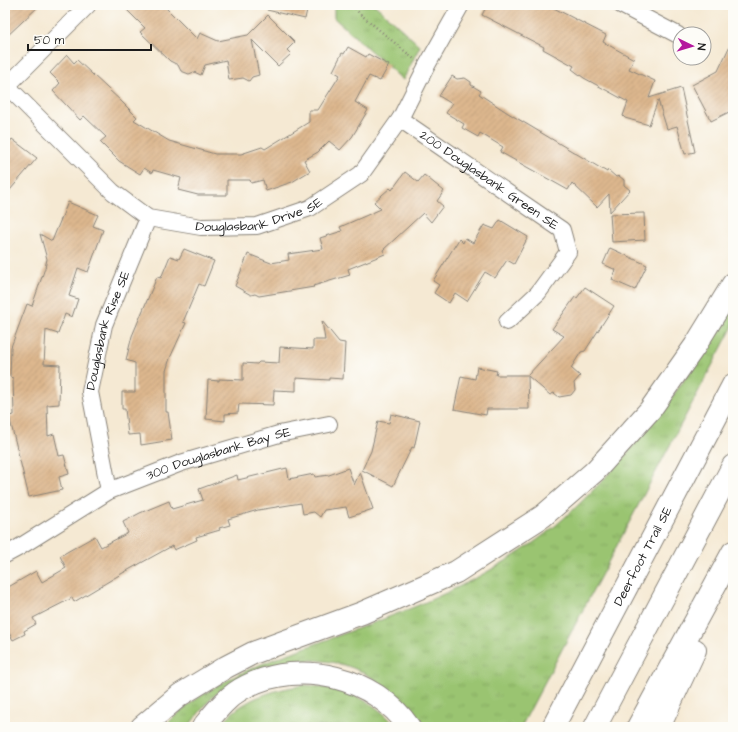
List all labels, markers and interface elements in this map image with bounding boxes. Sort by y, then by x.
scale bar [28,26,151,52]
north arrow [672,26,712,66]
text: 50 m [34,32,65,49]
text: N [694,43,709,51]
street label: 200 Douglasbank Green SE [416,126,563,234]
street label: Douglasbank Drive SE [194,193,326,237]
street label: Douglasbank Rise SE [82,268,134,392]
street label: 300 Douglasbank Bay SE [144,423,292,485]
street label: Deerfoot Trail SE [609,503,677,609]

